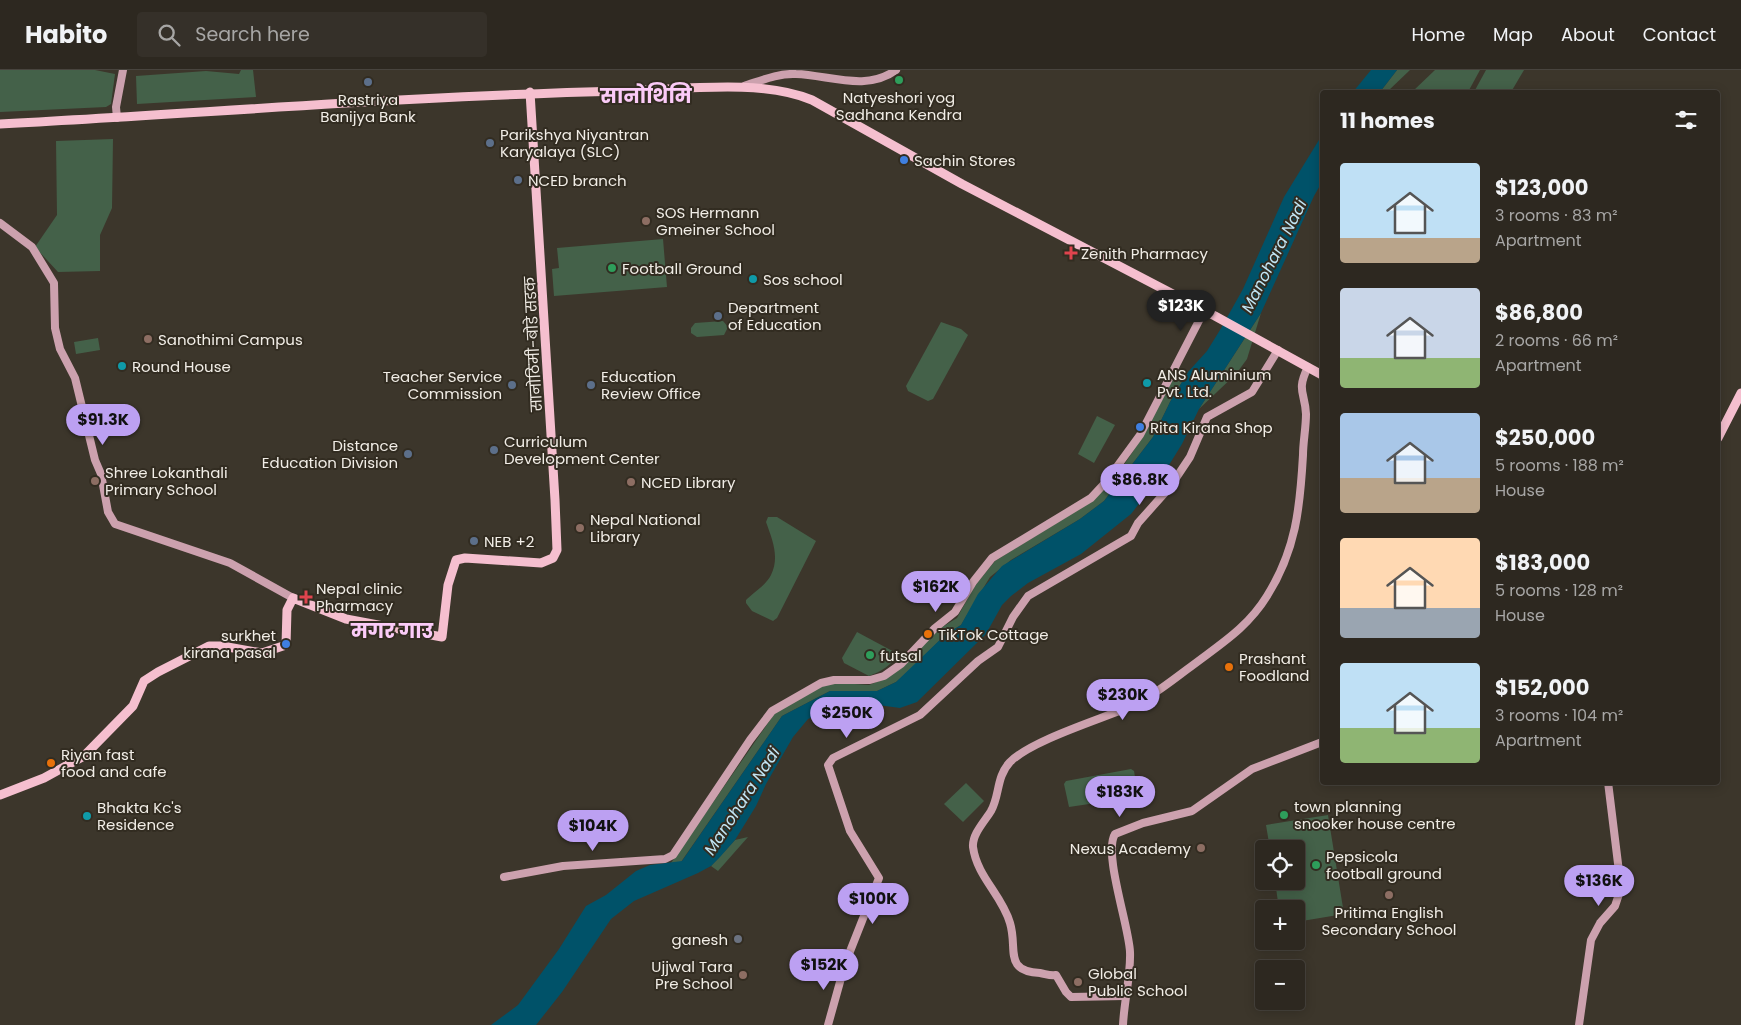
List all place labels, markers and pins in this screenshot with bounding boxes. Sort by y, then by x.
marker: Natyeshori yog Sadhana Kendra [893,74,905,86]
marker: Rastriya Banijya Bank [362,76,374,88]
place label: Natyeshori yog Sadhana Kendra [836,87,962,125]
place label: Rastriya Banijya Bank [320,89,416,127]
place label: Parikshya Niyantran Karyalaya (SLC) [500,124,649,162]
marker: Parikshya Niyantran Karyalaya (SLC) [484,137,496,149]
place label: Sachin Stores [914,150,1016,171]
marker: Sachin Stores [898,154,910,166]
place label: NCED branch [528,170,627,191]
marker: NCED branch [512,174,524,186]
place label: SOS Hermann Gmeiner School [656,202,775,240]
marker: SOS Hermann Gmeiner School [640,215,652,227]
place label: Zenith Pharmacy [1081,243,1208,264]
marker: Zenith Pharmacy [1065,247,1077,259]
place label: Football Ground [622,258,742,279]
marker: Football Ground [606,262,618,274]
place label: Sos school [763,269,843,290]
marker: Sos school [747,273,759,285]
pin: $123K [1146,290,1216,332]
place label: Department of Education [728,297,822,335]
marker: Department of Education [712,310,724,322]
place label: Sanothimi Campus [158,329,303,350]
marker: Sanothimi Campus [142,333,154,345]
place label: Round House [132,356,231,377]
marker: Round House [116,360,128,372]
place label: ANS Aluminium Pvt. Ltd. [1157,364,1271,402]
place label: Teacher Service Commission [383,366,502,404]
place label: Education Review Office [601,366,701,404]
marker: ANS Aluminium Pvt. Ltd. [1141,377,1153,389]
marker: Teacher Service Commission [506,379,518,391]
marker: Education Review Office [585,379,597,391]
pin: $91.3K [62,404,144,446]
place label: Rita Kirana Shop [1150,417,1273,438]
marker: Rita Kirana Shop [1134,421,1146,433]
place label: Curriculum Development Center [504,431,660,469]
place label: Distance Education Division [262,435,398,473]
marker: Curriculum Development Center [488,444,500,456]
marker: Distance Education Division [402,448,414,460]
place label: Shree Lokanthali Primary School [105,462,228,500]
pin: $86.8K [1099,464,1181,506]
place label: NCED Library [641,472,736,493]
marker: Shree Lokanthali Primary School [89,475,101,487]
marker: NCED Library [625,476,637,488]
place label: Nepal National Library [590,509,701,547]
marker: Nepal National Library [574,522,586,534]
place label: NEB +2 [484,531,534,552]
marker: NEB +2 [468,535,480,547]
pin: $162K [901,570,971,613]
place label: Nepal clinic Pharmacy [316,578,403,616]
marker: Nepal clinic Pharmacy [300,591,312,603]
place label: TikTok Cottage [938,624,1049,645]
place label: surkhet kirana pasal [183,625,276,663]
marker: TikTok Cottage [922,628,934,640]
marker: surkhet kirana pasal [280,638,292,650]
place label: futsal [880,645,922,666]
place label: Prashant Foodland [1239,648,1309,686]
marker: futsal [864,649,876,661]
marker: Prashant Foodland [1223,661,1235,673]
pin: $230K [1088,678,1158,721]
pin: $250K [812,696,882,739]
place label: Riyan fast food and cafe [61,744,167,782]
marker: Riyan fast food and cafe [45,757,57,769]
pin: $183K [1085,776,1155,818]
place label: town planning snooker house centre [1294,796,1456,834]
place label: Bhakta Kc's Residence [97,797,182,835]
marker: town planning snooker house centre [1278,809,1290,821]
marker: Bhakta Kc's Residence [81,810,93,822]
pin: $104K [558,810,628,852]
place label: Nexus Academy [1070,838,1192,859]
marker: Nexus Academy [1195,842,1207,854]
place label: Pepsicola football ground [1326,846,1442,884]
marker: Pepsicola football ground [1310,859,1322,871]
pin: $136K [1564,864,1634,907]
pin: $100K [838,882,908,925]
marker: Pritima English Secondary School [1383,889,1395,901]
place label: Pritima English Secondary School [1321,902,1457,940]
place label: ganesh [671,929,728,950]
marker: ganesh [732,933,744,945]
pin: $152K [789,948,859,991]
place label: Ujjwal Tara Pre School [651,956,733,994]
place label: Global Public School [1088,963,1187,1001]
marker: Ujjwal Tara Pre School [737,969,749,981]
marker: Global Public School [1072,976,1084,988]

